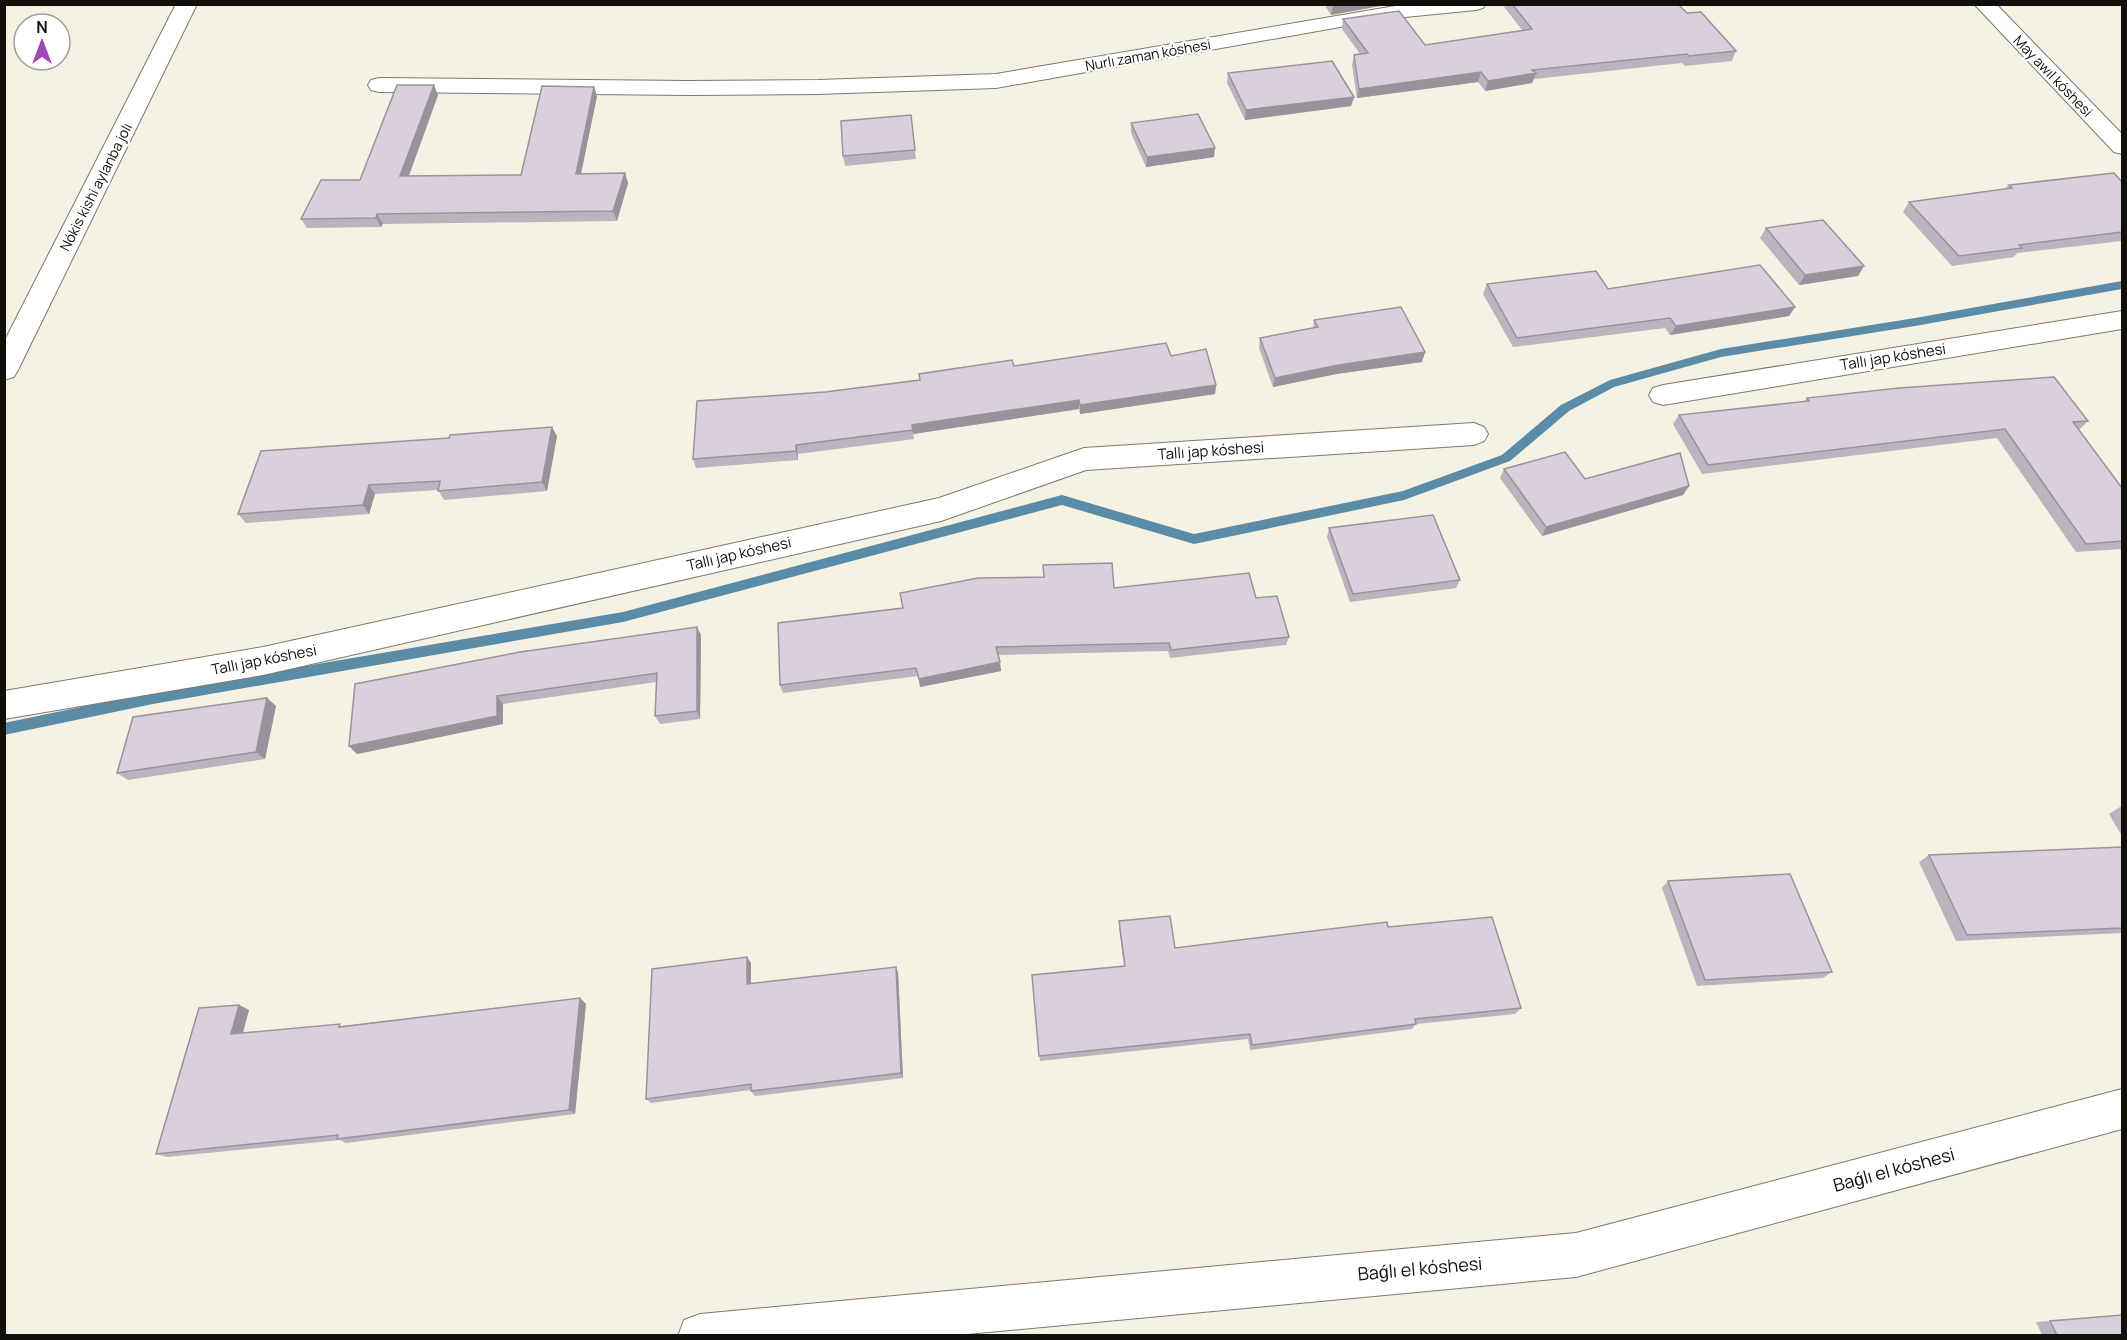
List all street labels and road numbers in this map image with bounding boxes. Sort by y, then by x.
street label: May awıl kóshesi [2010,31,2097,121]
street label: Nurlı zaman kóshesi [1084,34,1212,75]
street label: Nókis kishi aylanba jolı [55,119,136,254]
street label: Tallı jap kóshesi [1839,338,1947,375]
street label: Tallı jap kóshesi [1157,436,1265,465]
street label: Tallı jap kóshesi [685,531,793,576]
street label: Tallı jap kóshesi [210,639,318,680]
street label: Baǵlı el kóshesi [1830,1141,1957,1197]
street label: Baǵlı el kóshesi [1357,1251,1483,1285]

